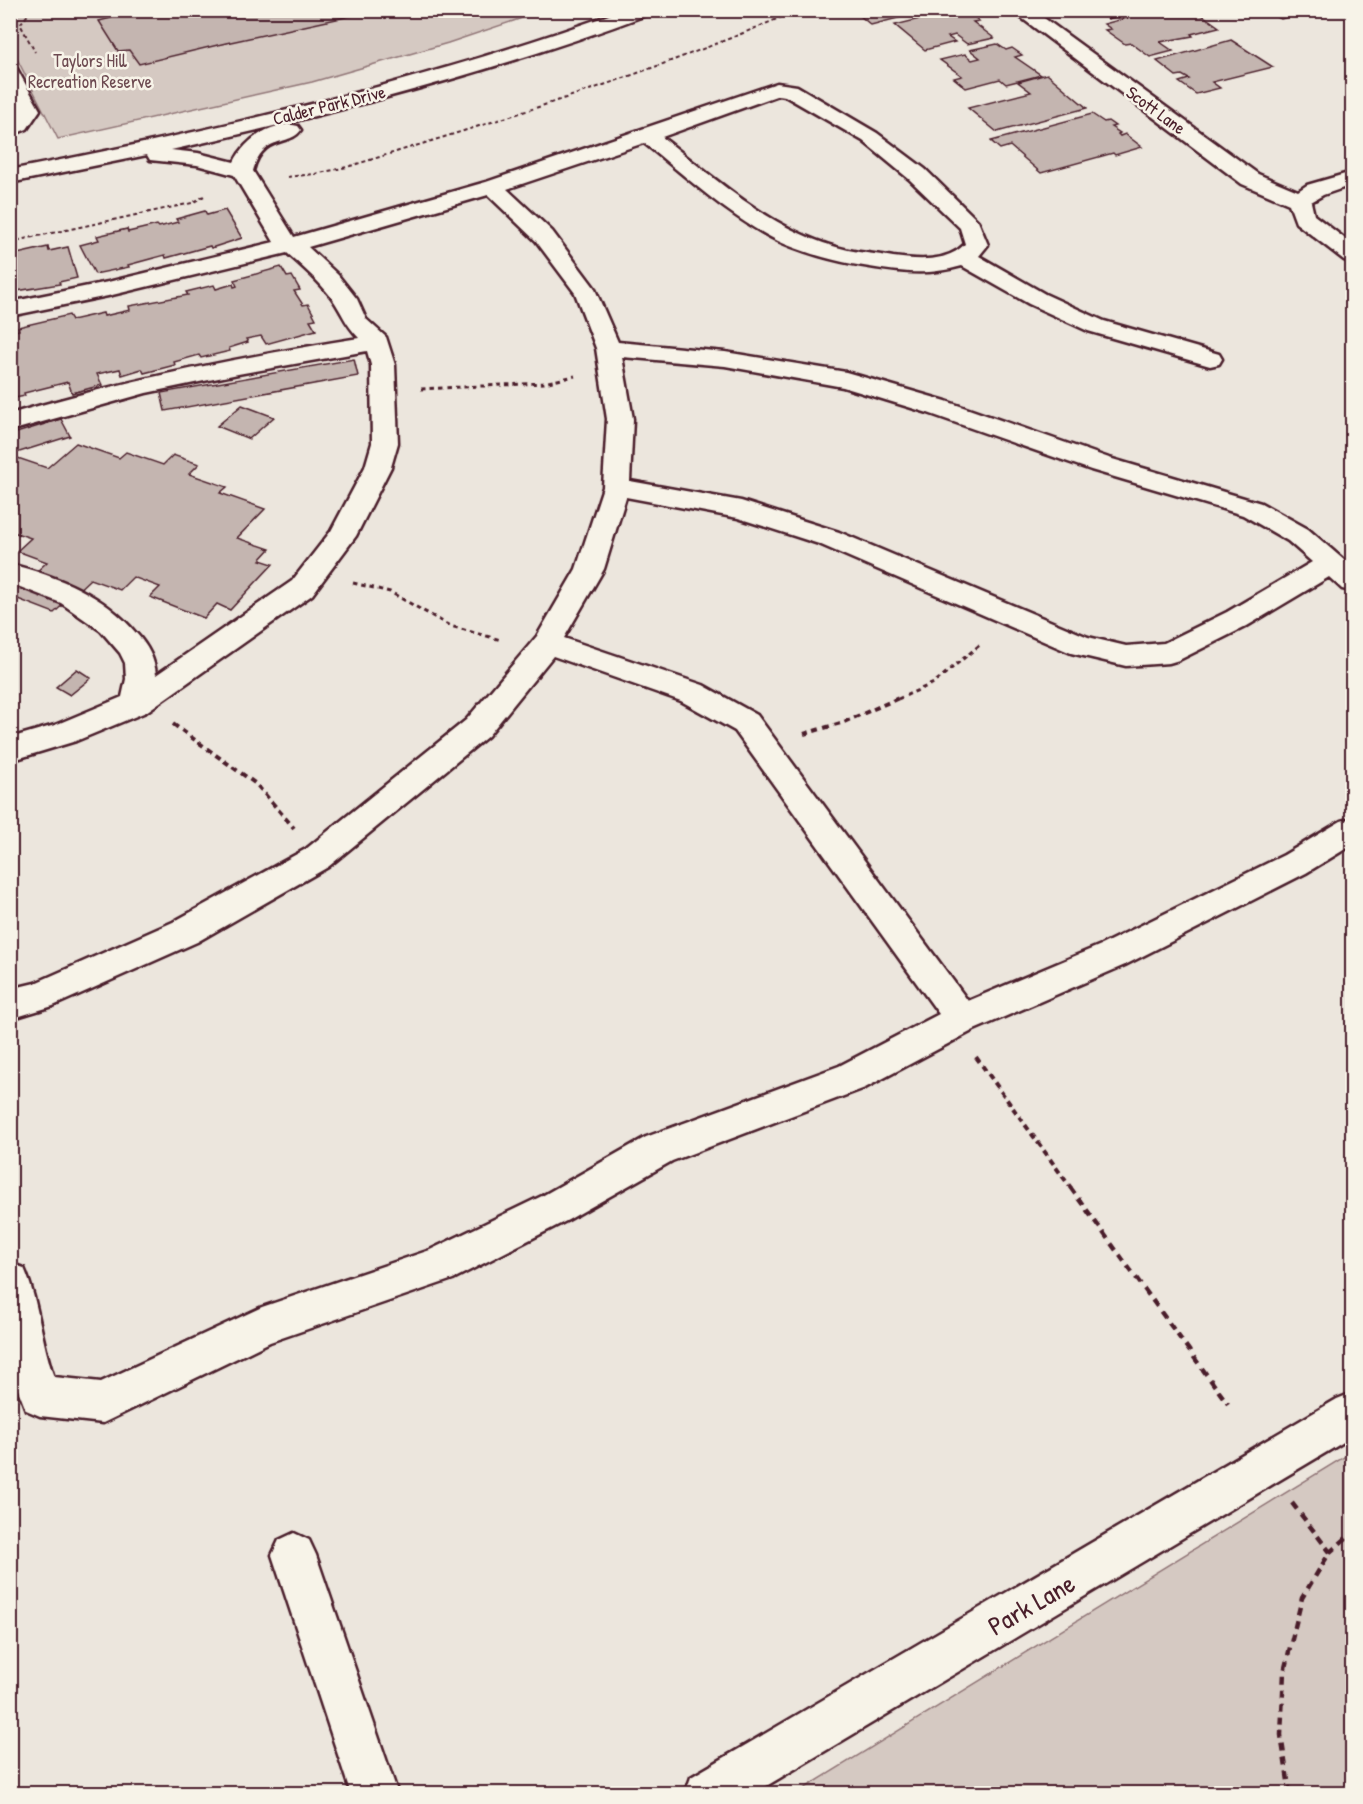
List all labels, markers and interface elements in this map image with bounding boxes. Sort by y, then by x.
park label: Taylors Hill Recreation Reserve [28,48,152,94]
street label: Calder Park Drive [270,79,388,131]
street label: Scott Lane [1121,80,1191,140]
street label: Park Lane [981,1565,1081,1643]

